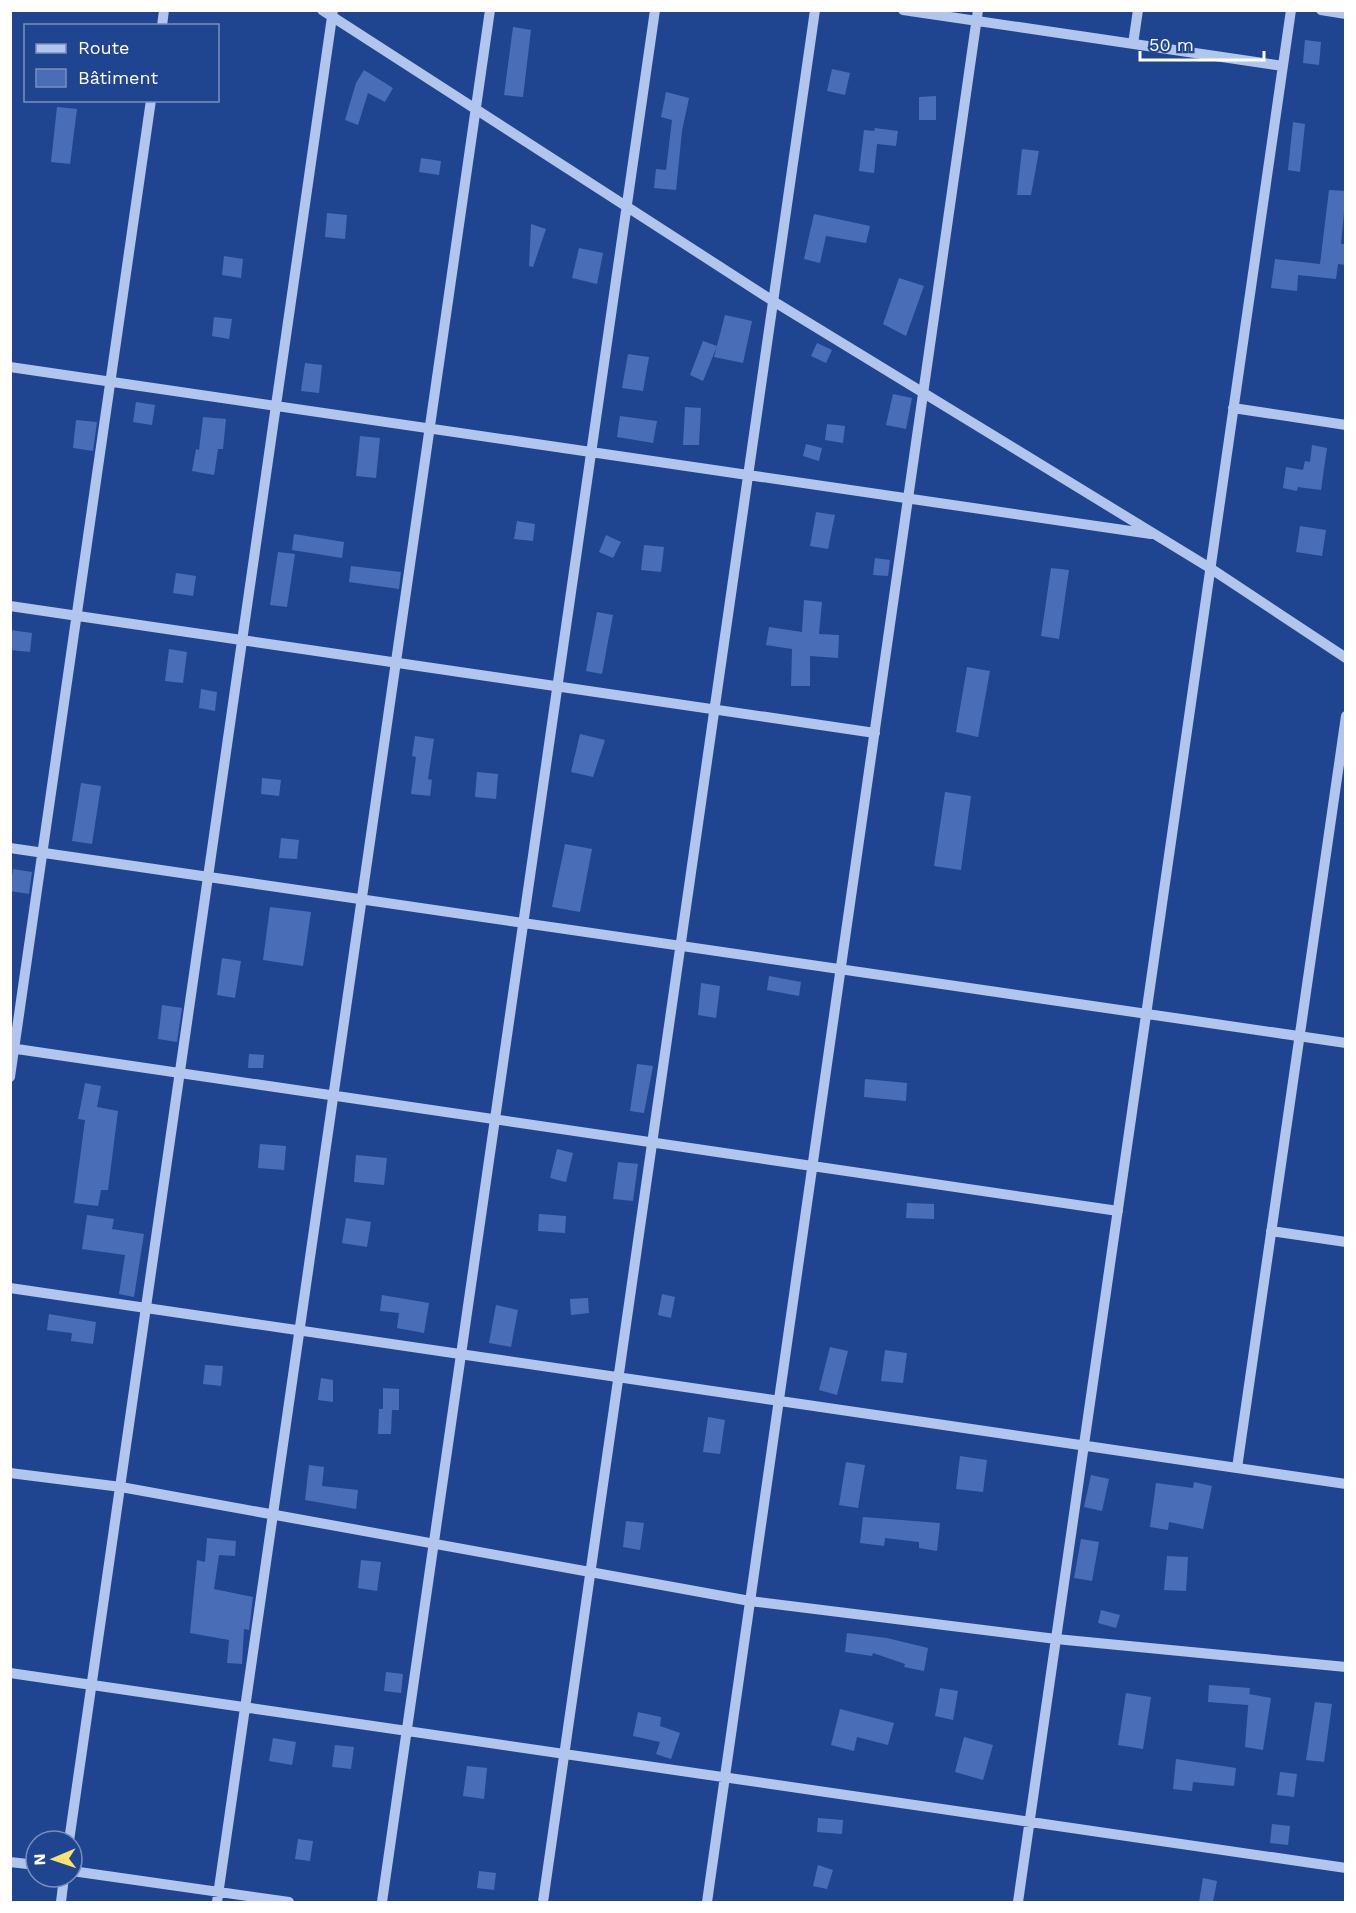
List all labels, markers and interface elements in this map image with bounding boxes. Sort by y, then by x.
legend [24,24,219,102]
scale bar [1140,24,1264,62]
text: 50 m [1149,34,1194,55]
text: Route [78,37,130,58]
text: Bâtiment [78,67,158,88]
north arrow [24,1829,84,1889]
text: N [30,1853,49,1866]

